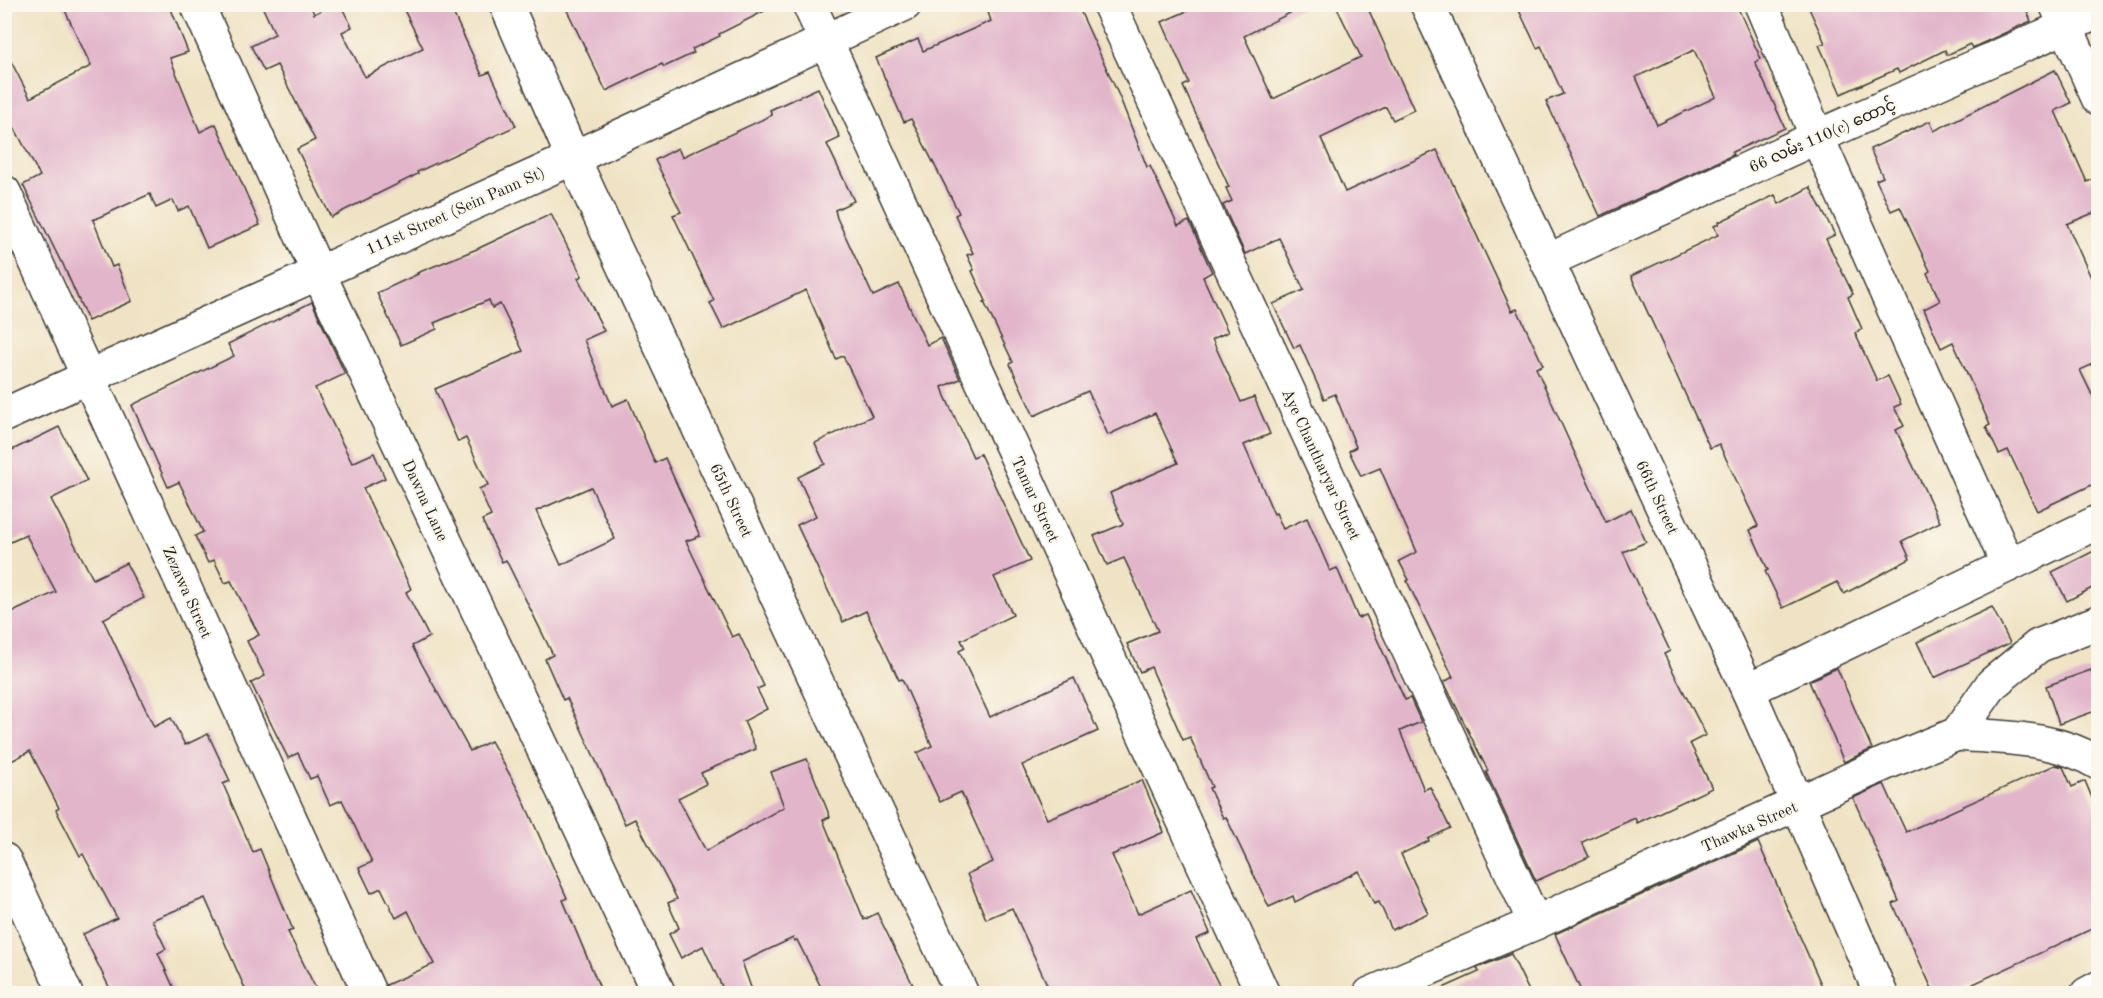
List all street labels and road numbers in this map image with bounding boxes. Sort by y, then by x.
street label: 66 လမ်း 110(c) ထောင့် [1745,93,1899,177]
street label: 111st Street (Sein Pann St) [364,164,548,259]
street label: Aye Chantharyar Street [1278,387,1362,543]
street label: Tamar Street [1007,455,1061,546]
street label: Dawna Lane [398,458,450,544]
street label: 66th Street [1632,458,1680,538]
street label: 65th Street [706,461,754,541]
street label: Zezawa Street [159,544,214,642]
street label: Thawka Street [1699,799,1801,856]

